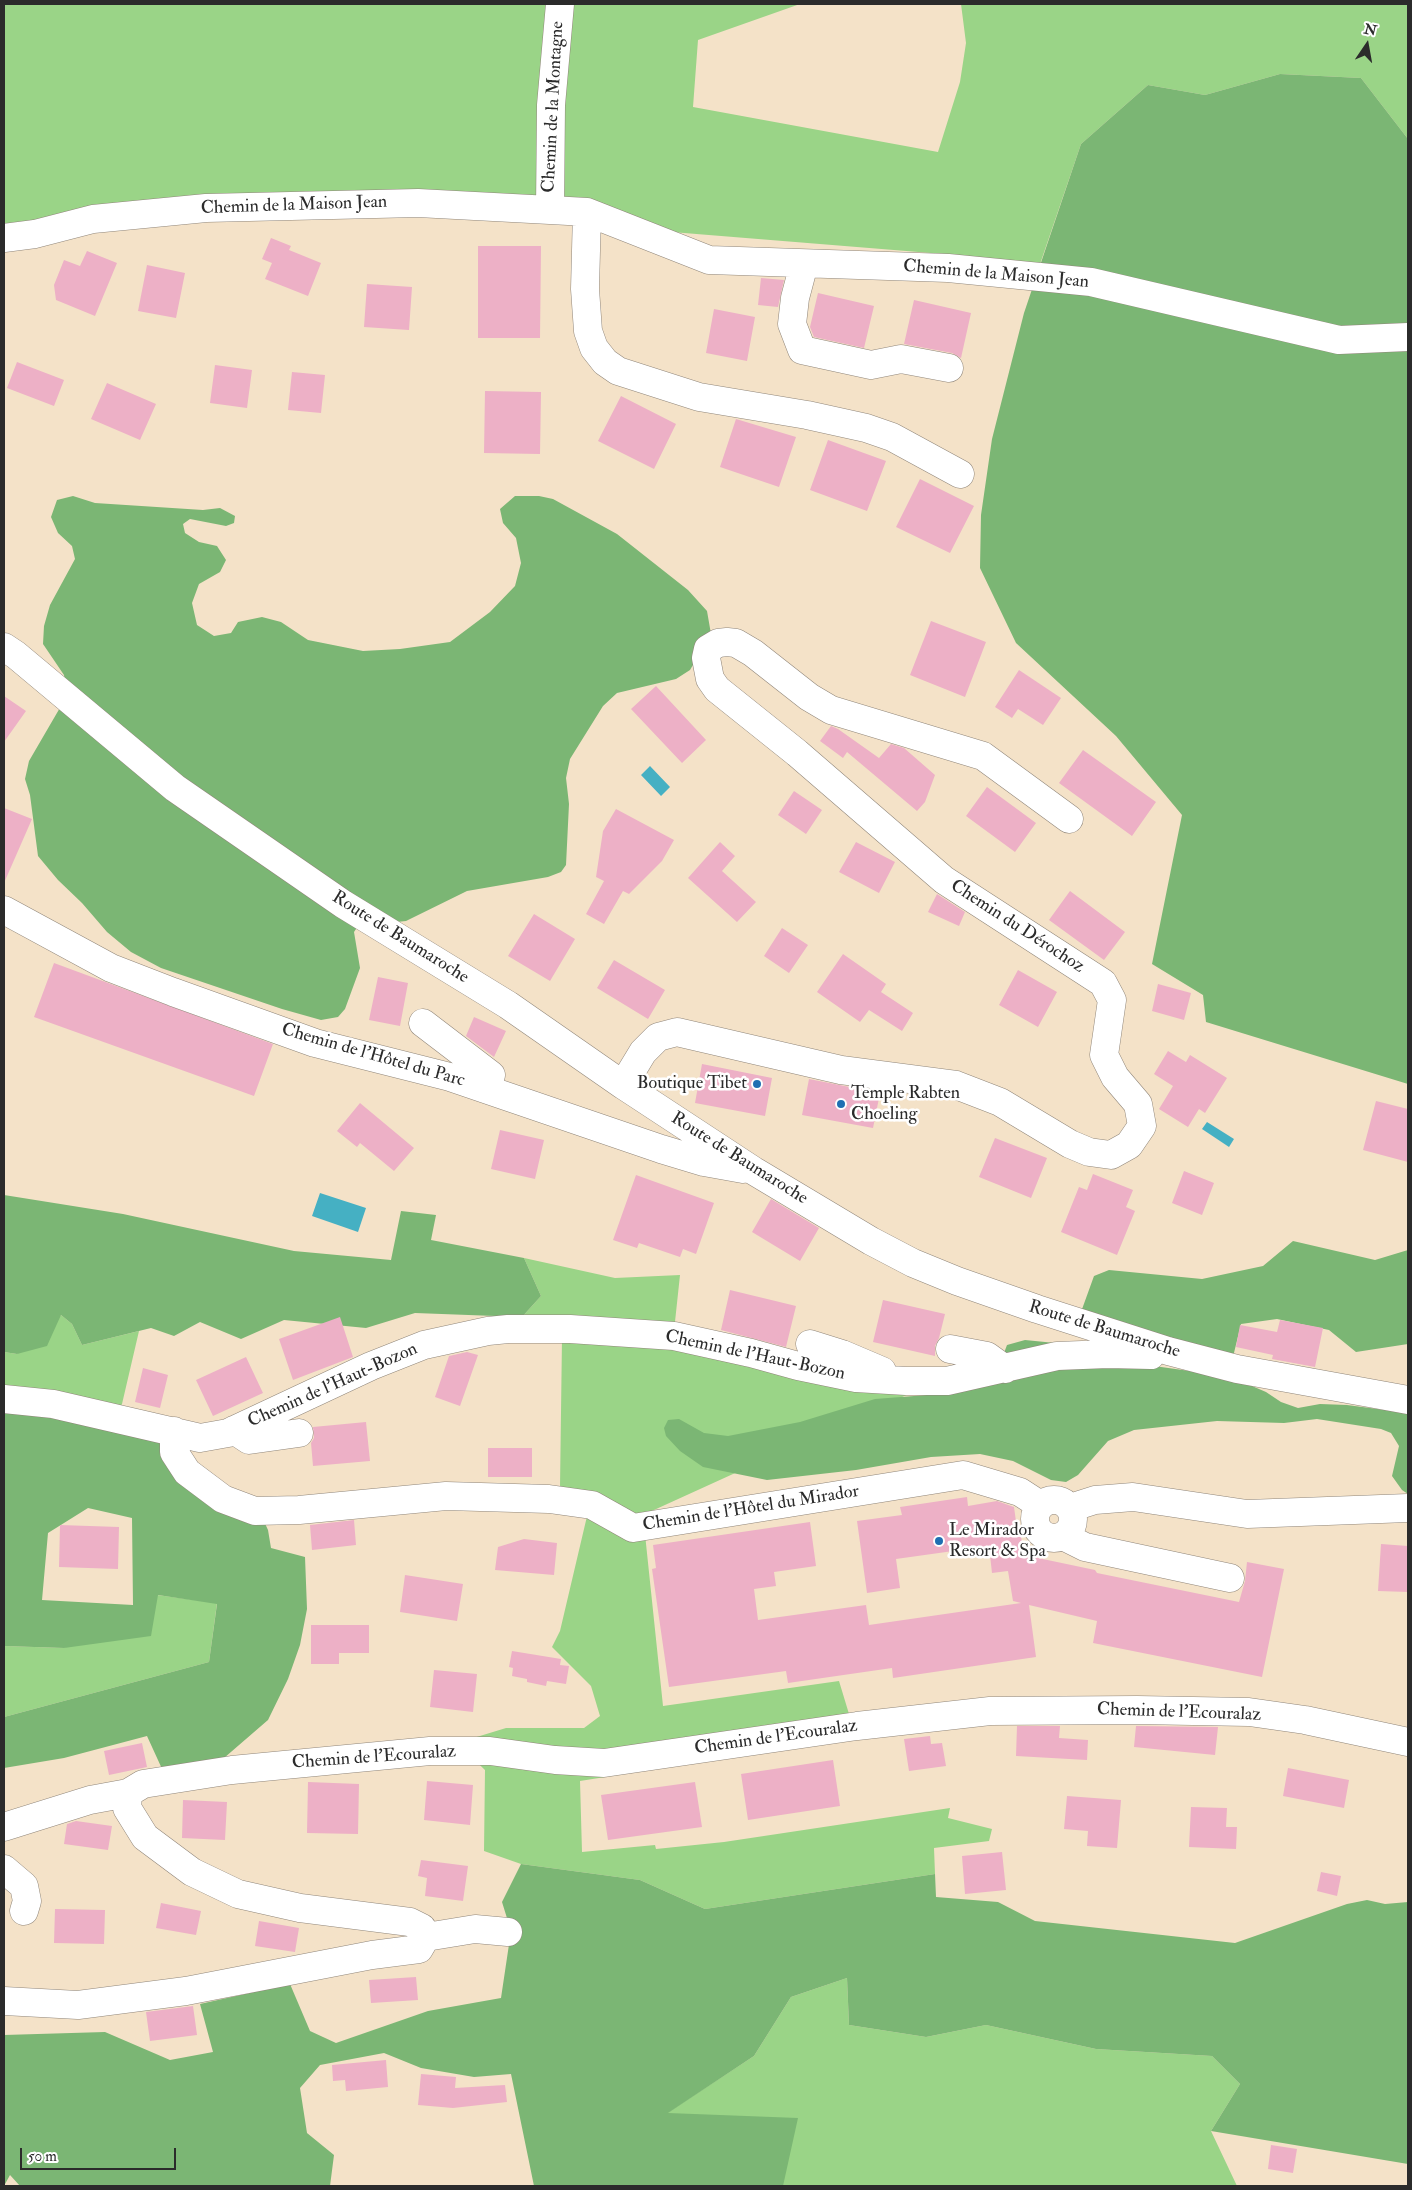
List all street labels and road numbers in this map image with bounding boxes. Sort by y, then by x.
street label: Chemin de la Montagne [539,21,569,193]
street label: Chemin de la Maison Jean [200,192,388,220]
street label: Chemin de la Maison Jean [902,256,1090,294]
street label: Chemin du Dérochoz [946,876,1088,978]
street label: Route de Baumaroche [328,887,472,989]
street label: Chemin de l'Hôtel du Parc [279,1019,467,1093]
street label: Route de Baumaroche [667,1108,811,1210]
street label: Route de Baumaroche [1026,1297,1182,1363]
street label: Chemin de l'Haut-Bozon [663,1326,847,1386]
street label: Chemin de l'Haut-Bozon [245,1339,421,1433]
street label: Chemin de l'Hôtel du Mirador [641,1481,861,1537]
street label: Chemin de l'Ecouralaz [1097,1699,1261,1727]
street label: Chemin de l'Ecouralaz [693,1716,859,1760]
street label: Chemin de l'Ecouralaz [291,1741,457,1775]

